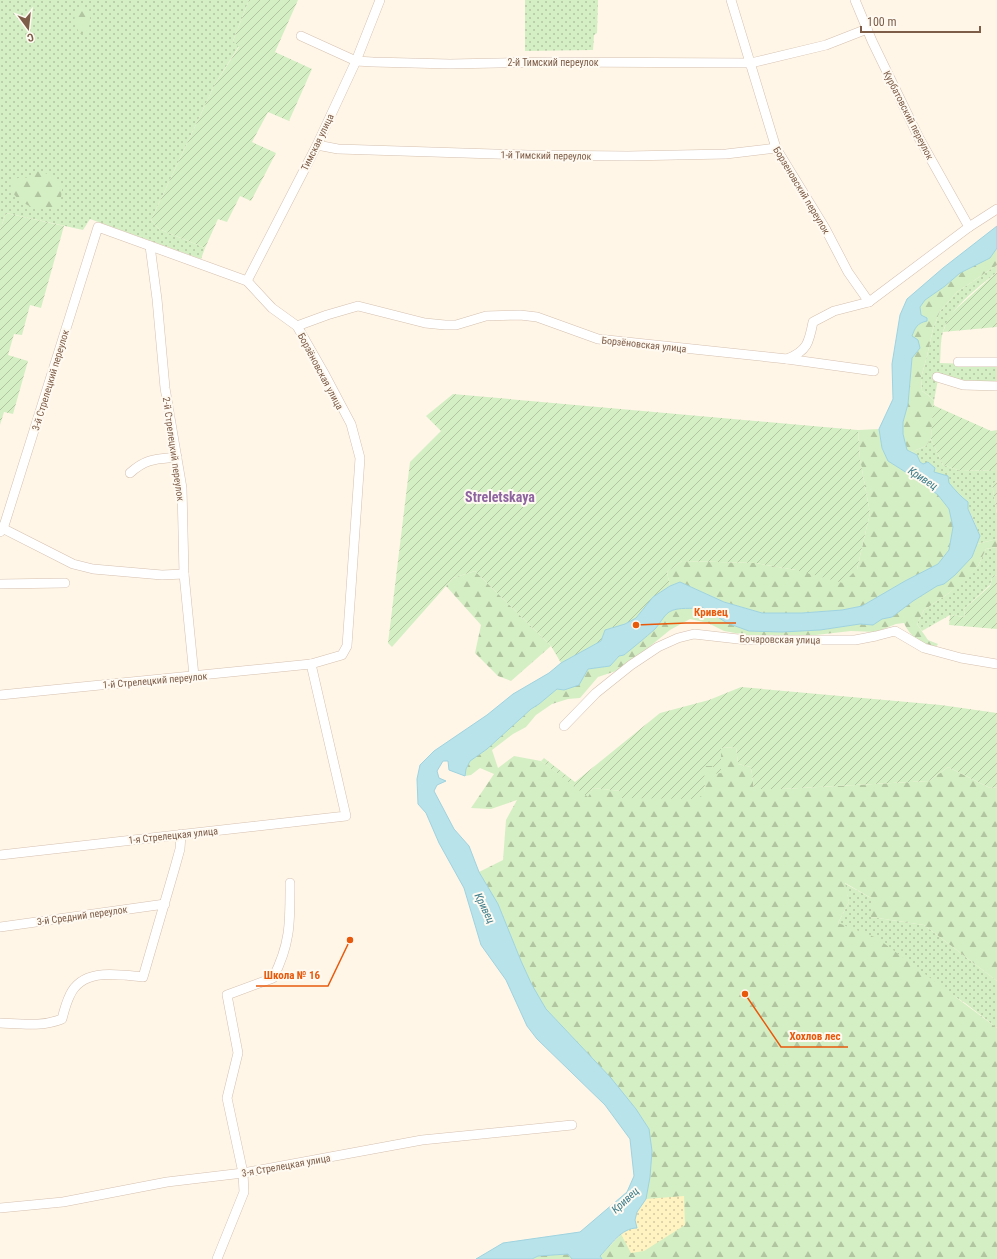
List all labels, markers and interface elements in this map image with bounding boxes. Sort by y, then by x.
north arrow [8,8,48,48]
scale bar [861,8,980,34]
text: 100 m [867,15,897,29]
text: С [26,30,35,44]
street label: 2-й Тимский переулок [508,57,599,68]
street label: Курбатовский переулок [881,69,936,162]
street label: Тимская улица [299,112,336,172]
street label: Борзеновский переулок [771,145,832,236]
street label: 1-й Тимский переулок [500,149,592,162]
street label: 3-й Стрелецкий переулок [30,328,71,432]
street label: Борзёновская улица [296,331,346,412]
street label: Борзёновская улица [601,335,687,354]
street label: 2-й Стрелецкий переулок [161,396,186,502]
water label: Кривец [906,464,940,493]
district label: Streletskaya [465,489,535,505]
callout: Кривец [686,600,736,623]
text: Кривец [694,606,728,619]
street label: Бочаровская улица [740,633,821,646]
street label: 1-й Стрелецкий переулок [102,670,208,691]
street label: 1-я Стрелецкая улица [128,825,219,846]
water label: Кривец [472,891,498,926]
street label: 3-й Средний переулок [36,904,128,927]
callout: Школа № 16 [256,963,328,986]
text: Школа № 16 [264,969,321,982]
callout: Хохлов лес [781,1024,848,1047]
text: Хохлов лес [789,1030,841,1043]
street label: 3-я Стрелецкая улица [241,1152,332,1179]
water label: Кривец [609,1184,642,1216]

